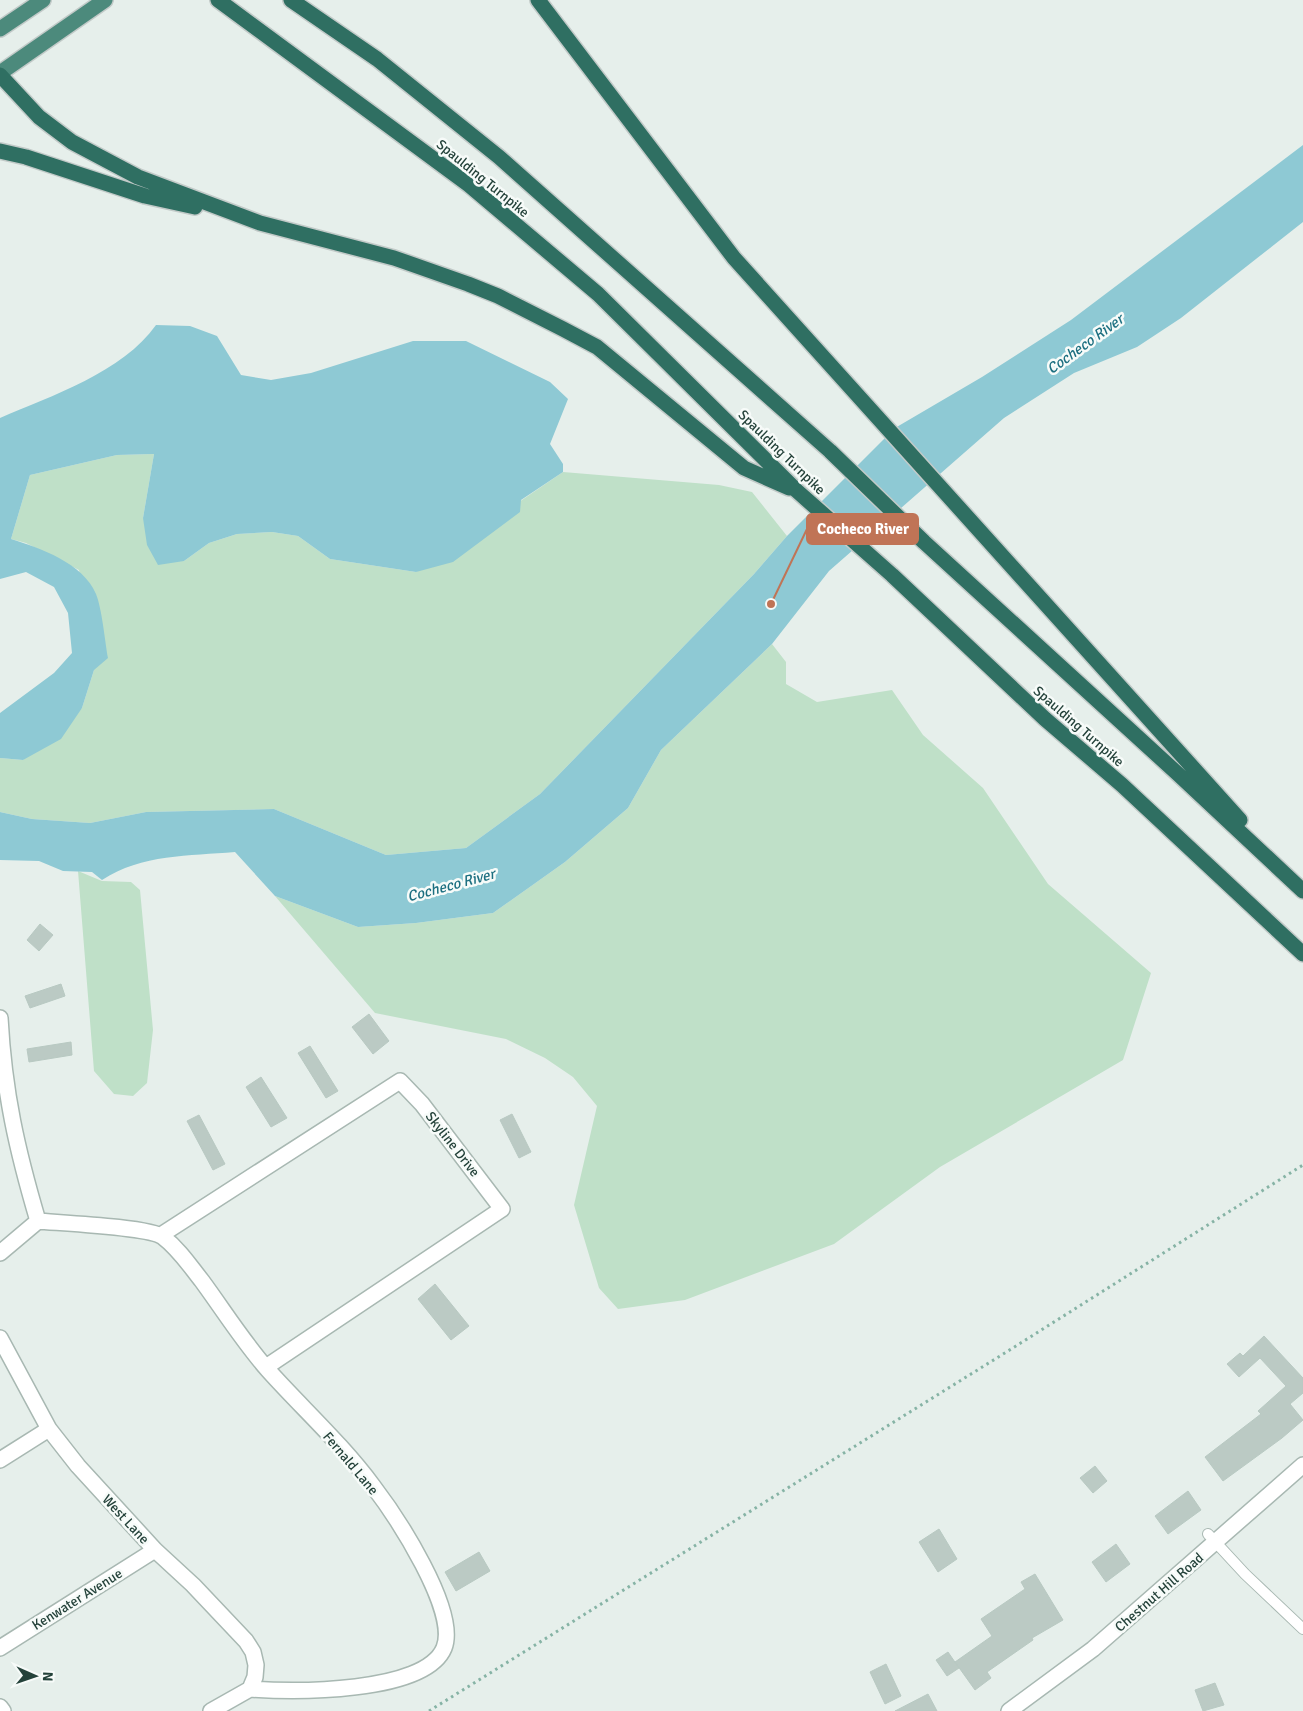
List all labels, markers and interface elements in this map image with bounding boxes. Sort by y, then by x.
street label: Spaulding Turnpike [433,136,532,221]
water label: Cocheco River [1043,309,1129,378]
street label: Spaulding Turnpike [735,407,829,498]
callout: Cocheco River [807,514,918,544]
text: Cocheco River [817,520,909,538]
street label: Spaulding Turnpike [1030,682,1127,770]
water label: Cocheco River [405,864,499,905]
street label: Skyline Drive [422,1108,483,1180]
street label: Fernald Lane [319,1428,382,1498]
street label: West Lane [98,1491,153,1548]
street label: Chestnut Hill Road [1112,1549,1207,1635]
street label: Kenwater Avenue [29,1565,126,1634]
north arrow [10,1651,60,1701]
text: N [39,1671,56,1682]

